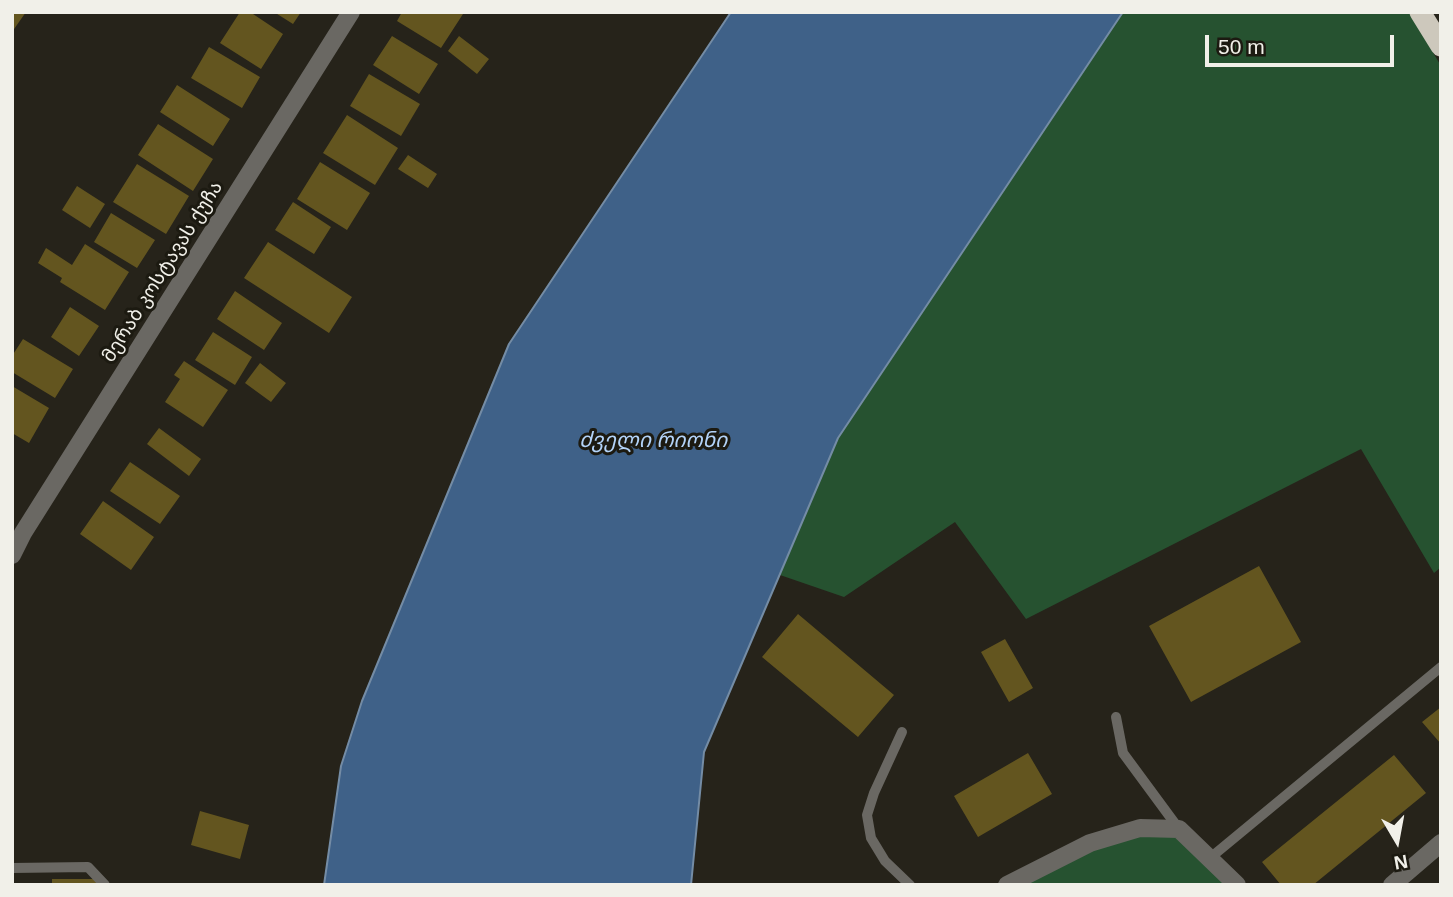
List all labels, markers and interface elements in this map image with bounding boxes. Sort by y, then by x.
scale bar [1208,21,1397,65]
text: 50 m [1218,35,1265,58]
street label: მერაბ კოსტავას ქუჩა [98,177,228,367]
water label: ძველი რიონი [579,428,727,454]
north arrow [1362,806,1432,876]
text: N [1392,851,1409,874]

